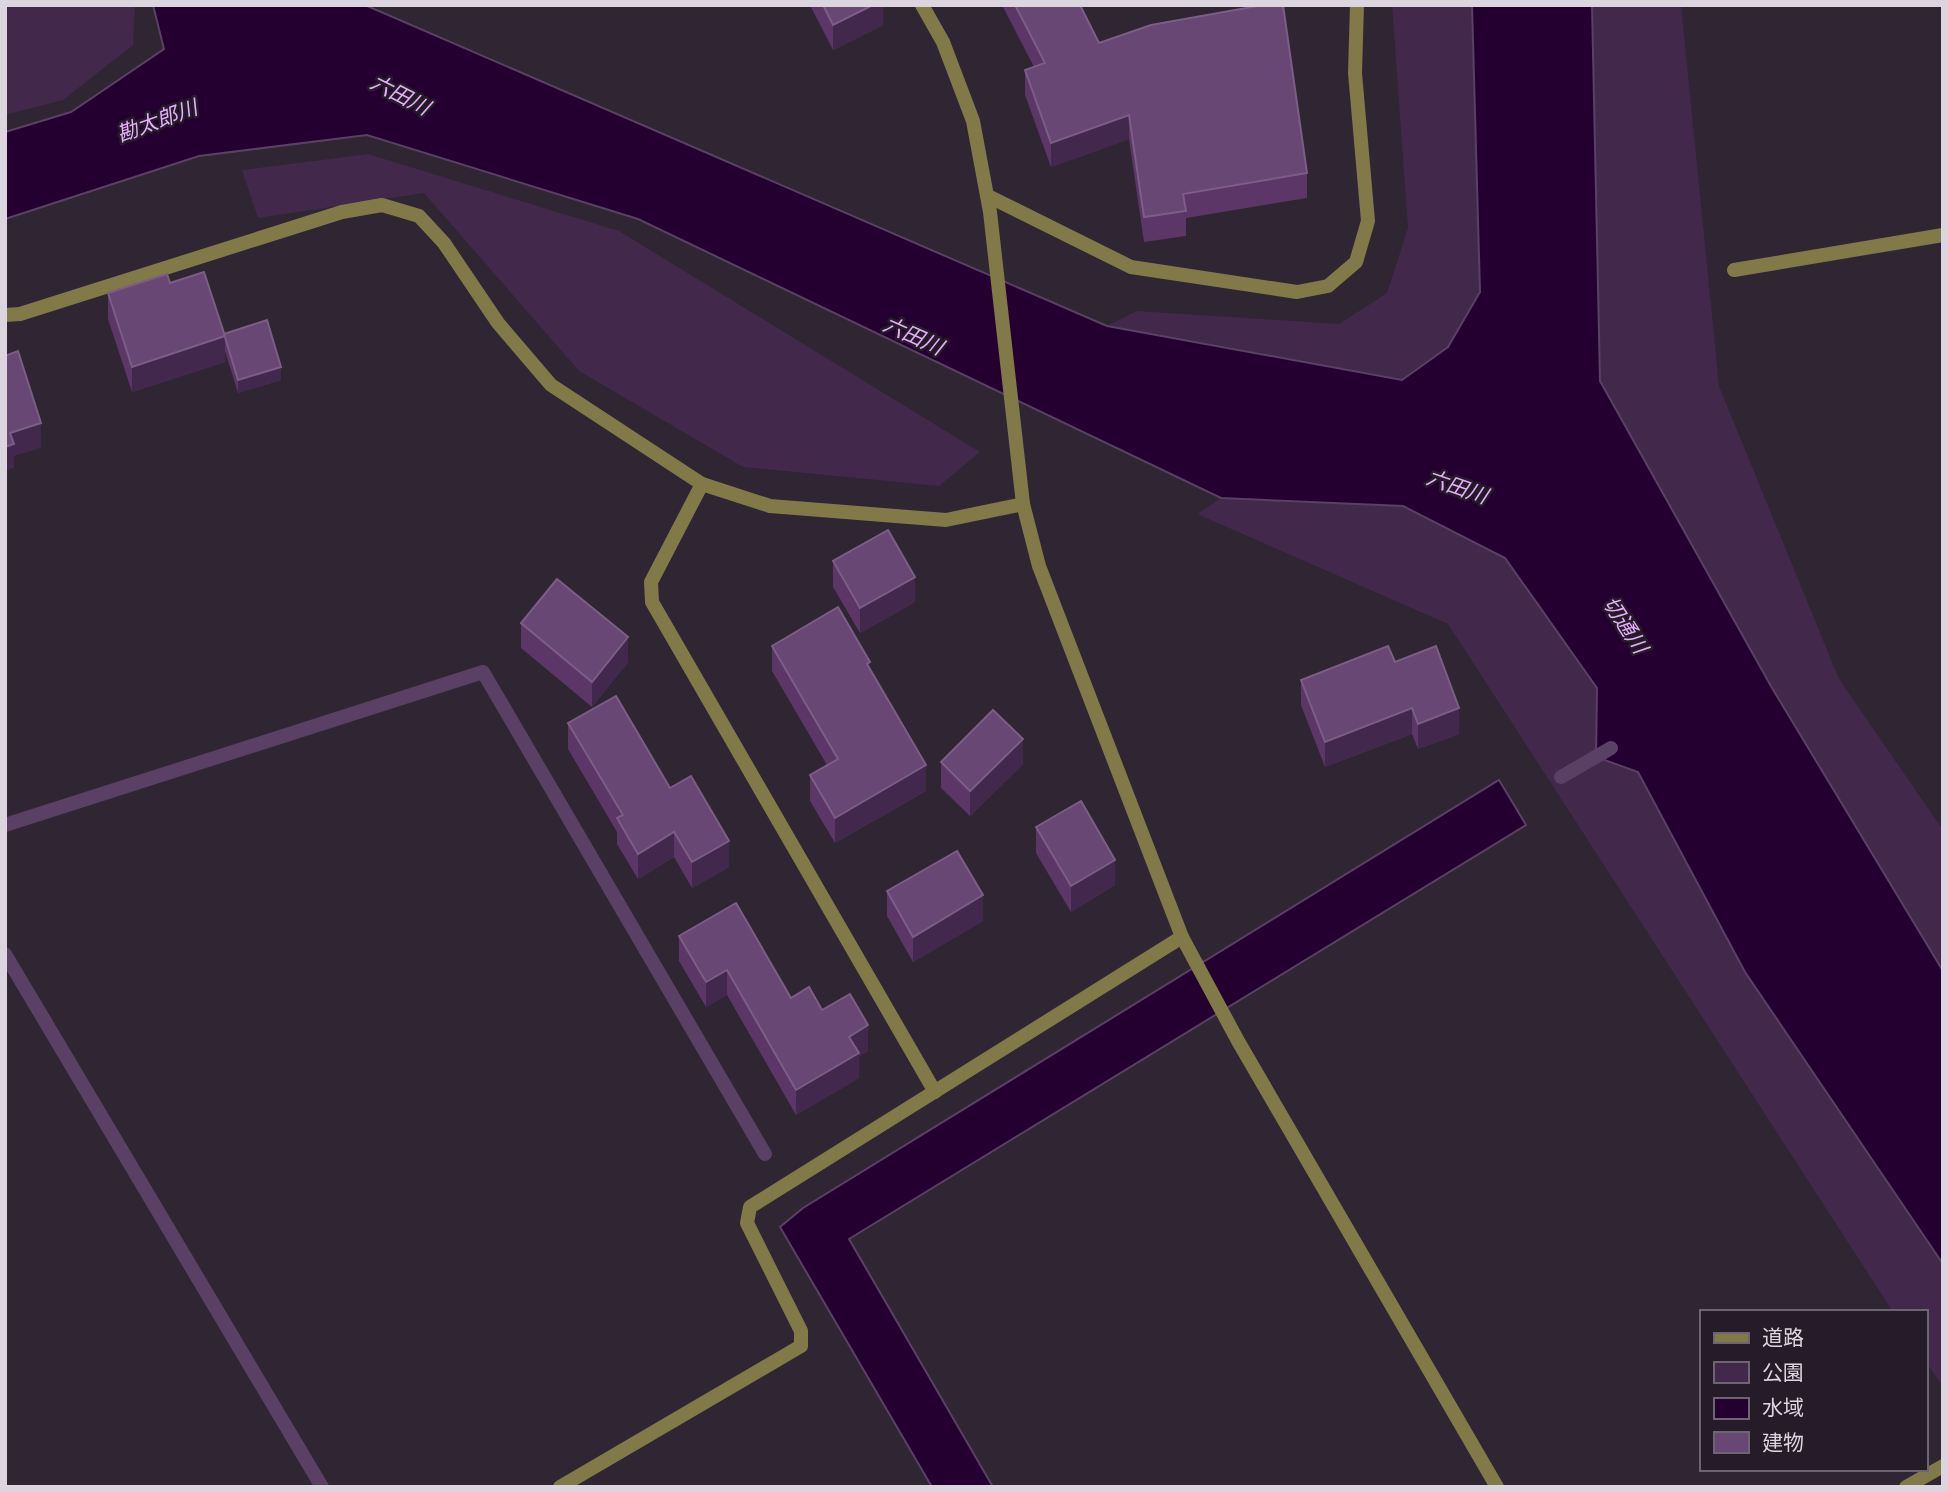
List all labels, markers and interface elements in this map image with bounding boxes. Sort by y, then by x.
water label: 六田川 [366,69,436,122]
water label: 勘太郎川 [113,94,203,148]
water label: 六田川 [879,311,949,362]
water label: 六田川 [1423,464,1493,510]
water label: 切通川 [1597,592,1654,660]
legend [1700,1310,1927,1471]
text: 道路 [1762,1325,1804,1351]
text: 公園 [1762,1360,1804,1386]
text: 水域 [1762,1395,1804,1421]
text: 建物 [1762,1430,1804,1456]

